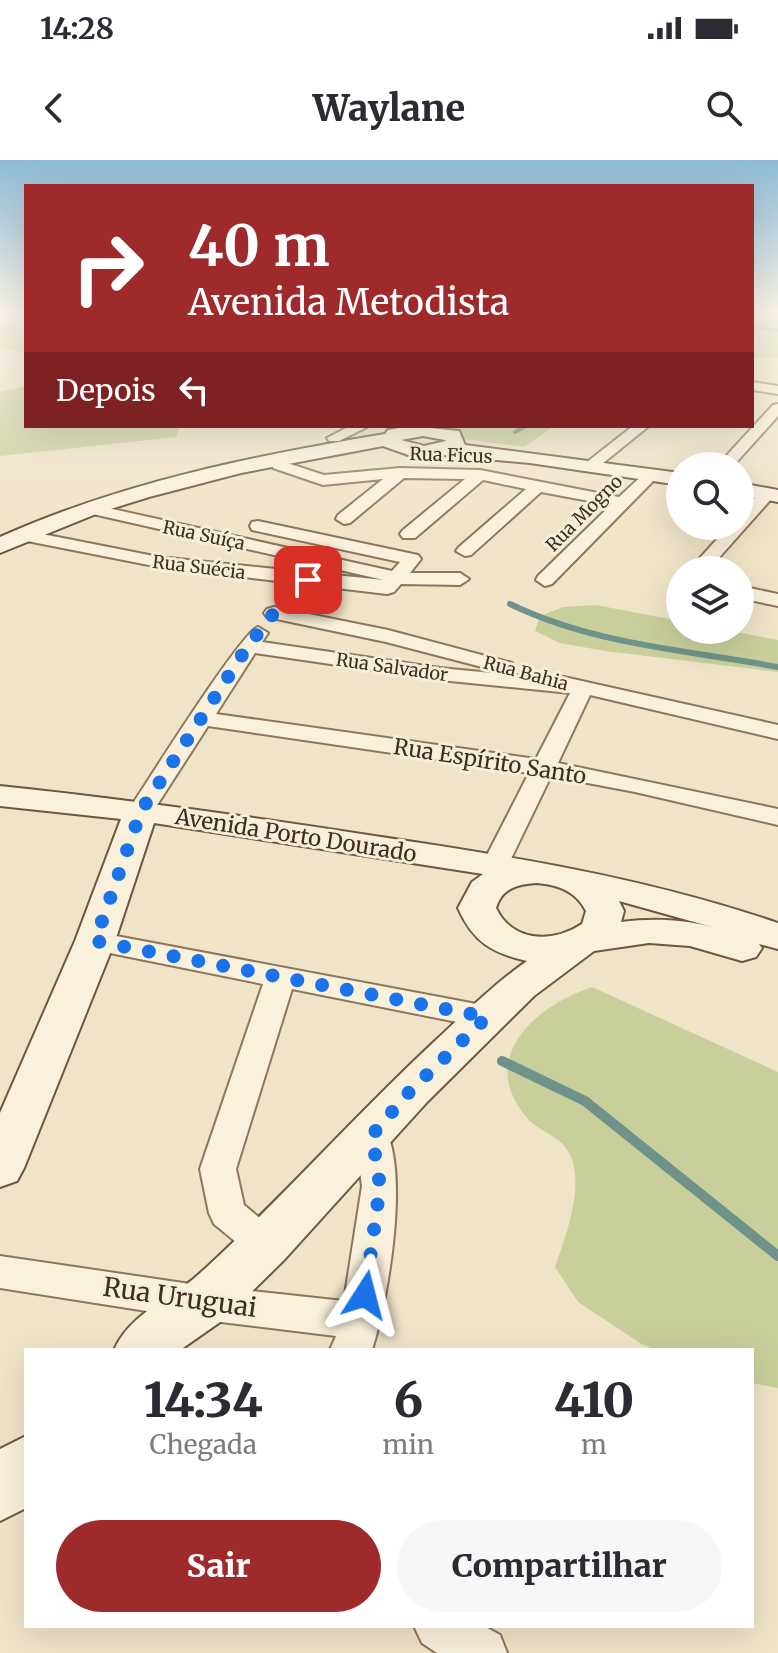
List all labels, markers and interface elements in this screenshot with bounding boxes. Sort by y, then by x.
text: 14:28 [40,9,114,47]
icon: back [32,86,76,130]
text: Waylane [313,86,465,131]
icon: search [702,86,746,130]
text: 40 m [188,211,330,281]
icon: right [56,216,160,320]
text: Avenida Metodista [188,280,509,325]
icon: left [172,368,216,412]
text: Depois [56,371,156,409]
street label: Rua Ficus [409,442,493,468]
map controls [666,452,754,644]
button: search [666,452,754,540]
street label: Rua Mogno [541,470,627,556]
street label: Rua Suíça [161,515,248,555]
pin [274,546,342,614]
street label: Rua Suécia [151,550,247,584]
button: layers [666,556,754,644]
icon: arrive [286,558,330,602]
street label: Rua Salvador [334,648,450,686]
street label: Rua Bahia [481,651,571,695]
street label: Rua Espírito Santo [392,732,588,790]
street label: Avenida Porto Dourado [172,802,419,868]
position arrow [323,1253,407,1337]
street label: Rua Uruguai [101,1270,259,1324]
text: 14:34 [144,1370,263,1430]
text: 6 [393,1370,423,1430]
text: 410 [554,1370,634,1430]
text: Chegada [150,1428,257,1461]
text: min [383,1428,434,1461]
text: m [581,1428,607,1461]
button: Sair [56,1520,381,1612]
button: Compartilhar [397,1520,722,1612]

